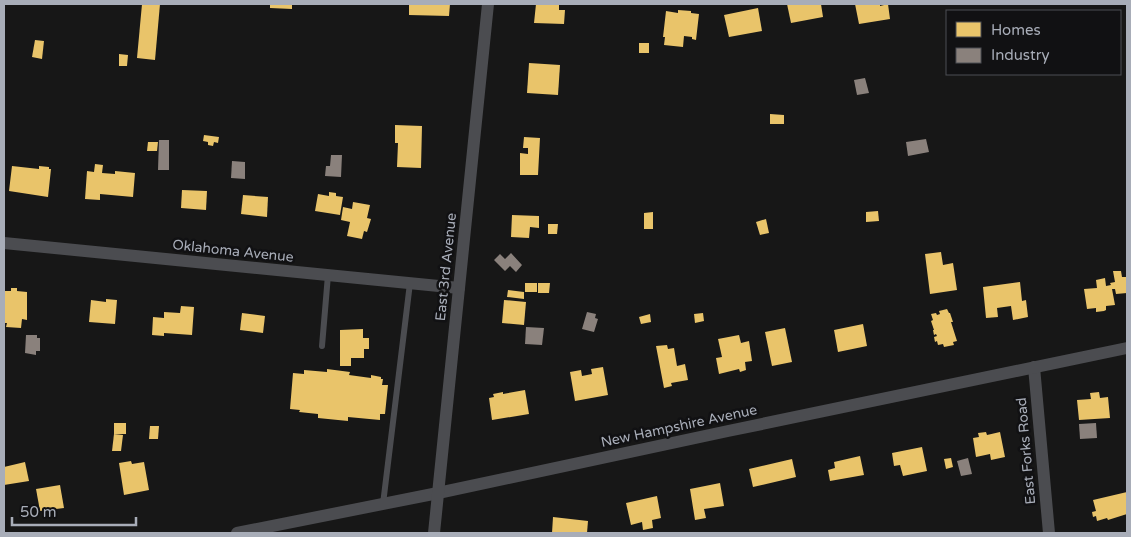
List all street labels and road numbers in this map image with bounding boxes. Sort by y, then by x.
street label: East 3rd Avenue [432,212,460,322]
street label: Oklahoma Avenue [172,236,294,266]
street label: East Forks Road [1013,397,1039,505]
street label: New Hampshire Avenue [599,401,759,451]

